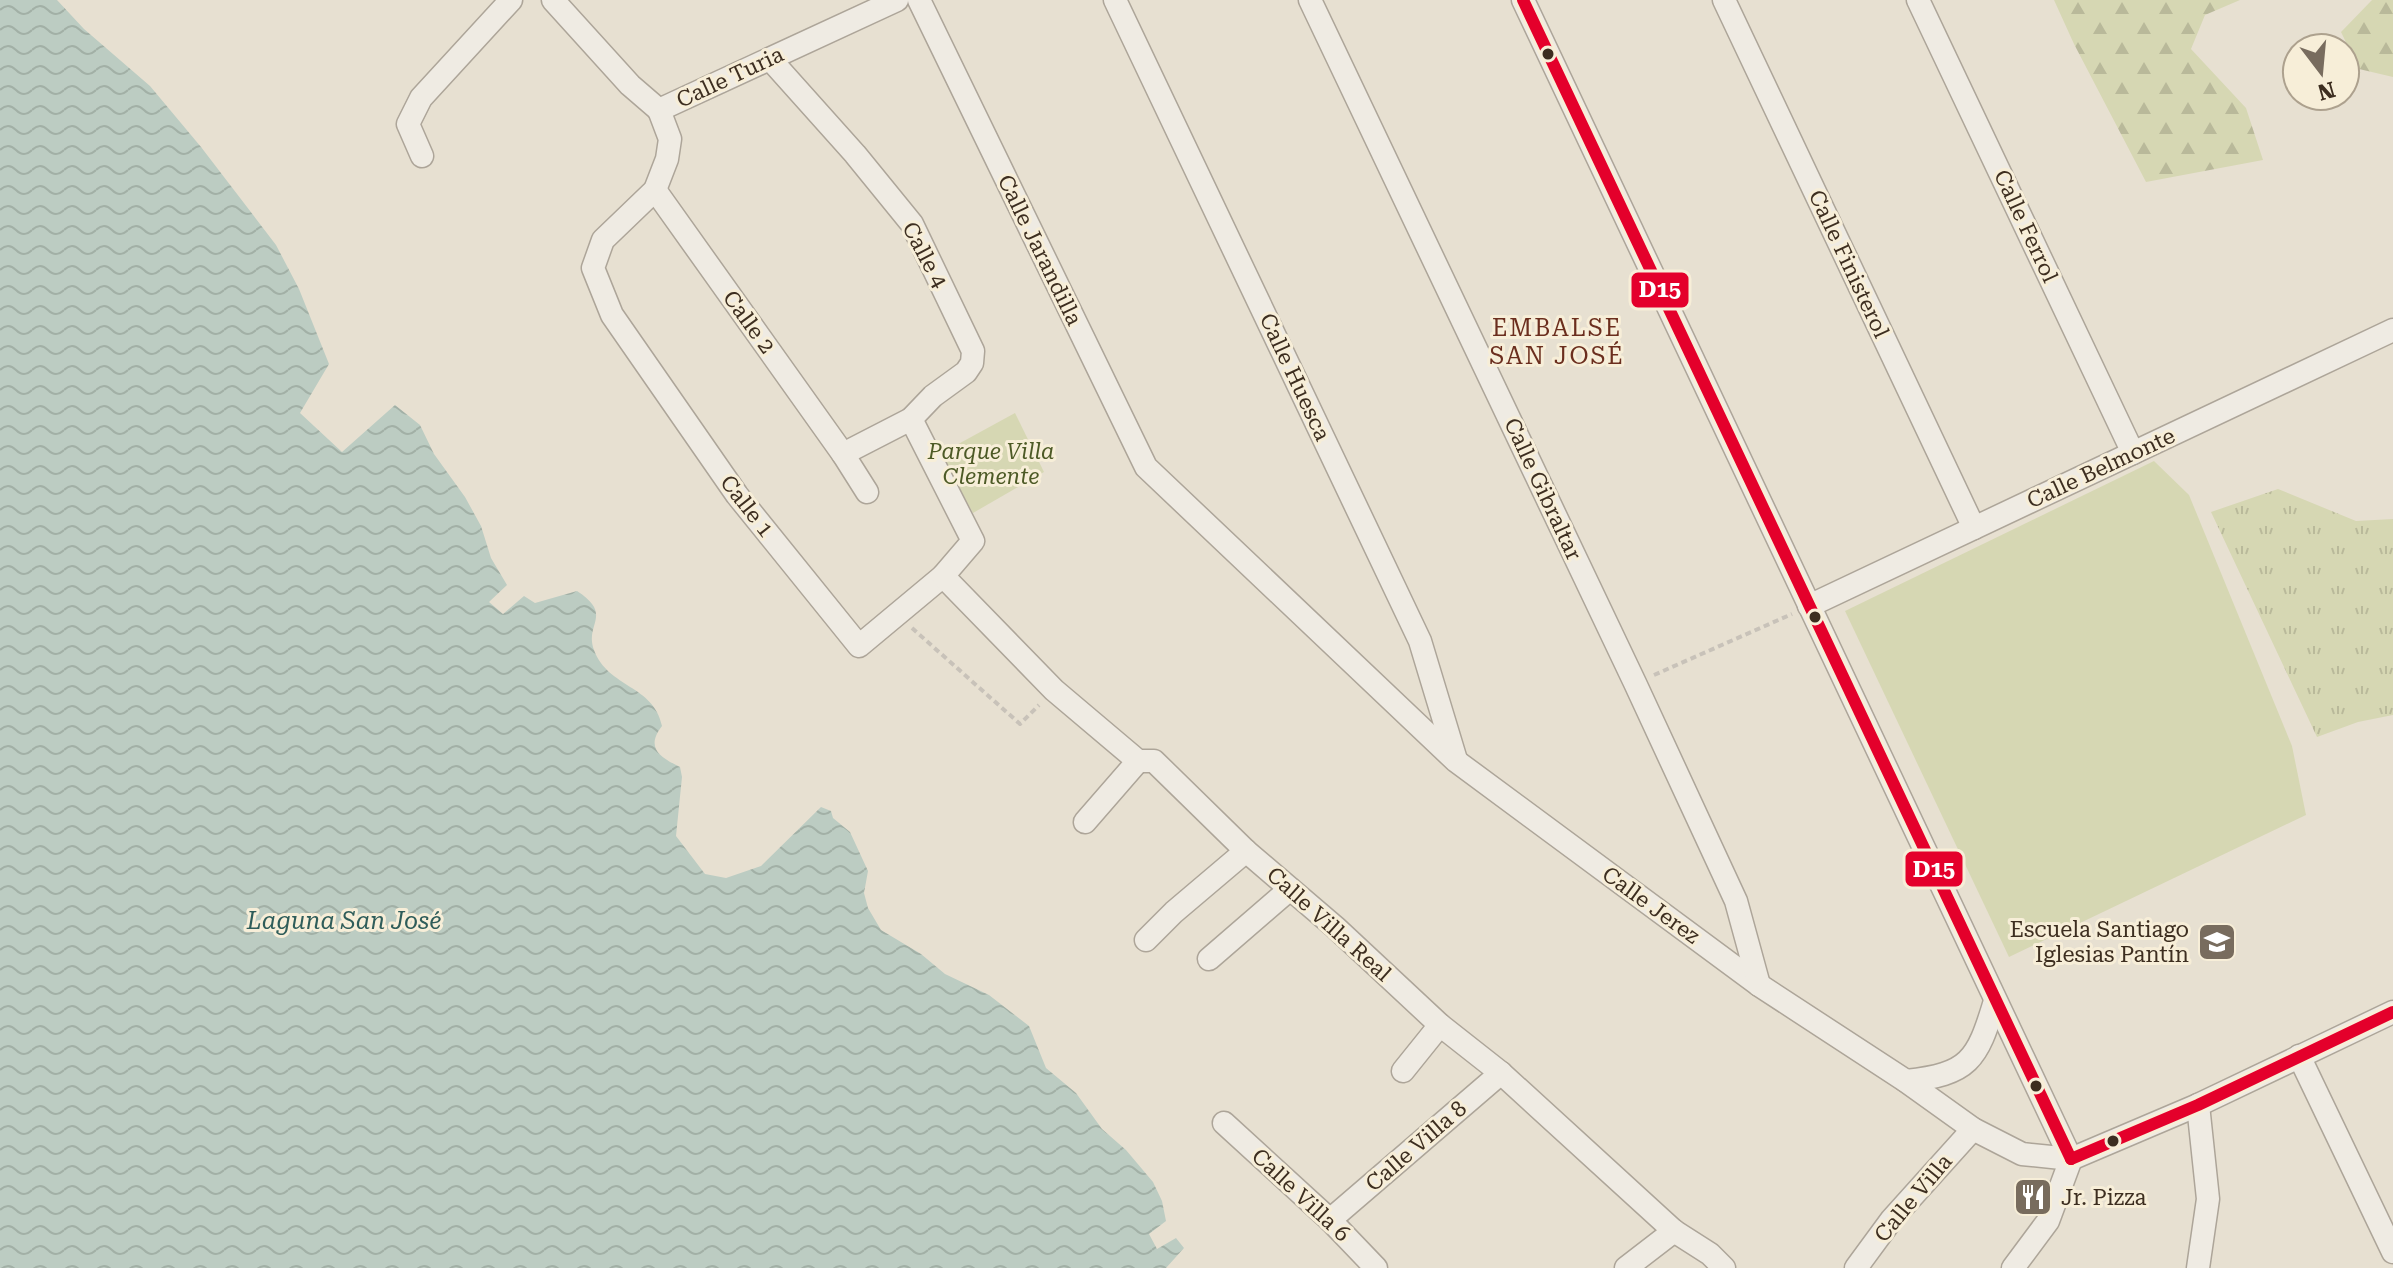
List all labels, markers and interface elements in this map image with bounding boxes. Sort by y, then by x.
north arrow [2281,32,2361,112]
street label: Calle Turia [673,41,788,113]
unlabelled marker [1540,46,1556,62]
text: N [2315,76,2338,105]
street label: Calle Ferrol [1989,166,2063,286]
street label: Calle Jarandilla [993,171,1087,329]
street label: Calle Finisterol [1804,186,1894,342]
street label: Calle 4 [897,218,953,293]
line badge: D15 [1630,271,1690,309]
text: D15 [1639,277,1681,302]
street label: Calle 2 [718,286,780,358]
street label: Calle Huesca [1255,309,1335,445]
district label: EMBALSE SAN JOSÉ [1489,314,1625,370]
street label: Calle Gibraltar [1499,414,1587,564]
street label: Calle Belmonte [2023,423,2179,513]
park label: Parque Villa Clemente [927,439,1054,489]
street label: Calle 1 [715,470,779,542]
unlabelled marker [1807,609,1823,625]
line badge: D15 [1904,850,1964,888]
text: D15 [1913,857,1955,882]
street label: Calle Jerez [1597,861,1705,949]
street label: Calle Villa Real [1262,862,1396,986]
water label: Laguna San José [246,907,441,935]
place label: Escuela Santiago Iglesias Pantín [2010,917,2189,967]
school or university icon: Escuela Santiago Iglesias Pantín [2196,921,2238,963]
unlabelled marker [2028,1078,2044,1094]
street label: Calle Villa 8 [1361,1096,1471,1196]
unlabelled marker [2105,1133,2121,1149]
street label: Calle Villa 6 [1247,1143,1355,1247]
street label: Calle Villa [1869,1149,1957,1247]
restaurant icon: Jr. Pizza [2012,1176,2054,1218]
place label: Jr. Pizza [2061,1185,2147,1210]

